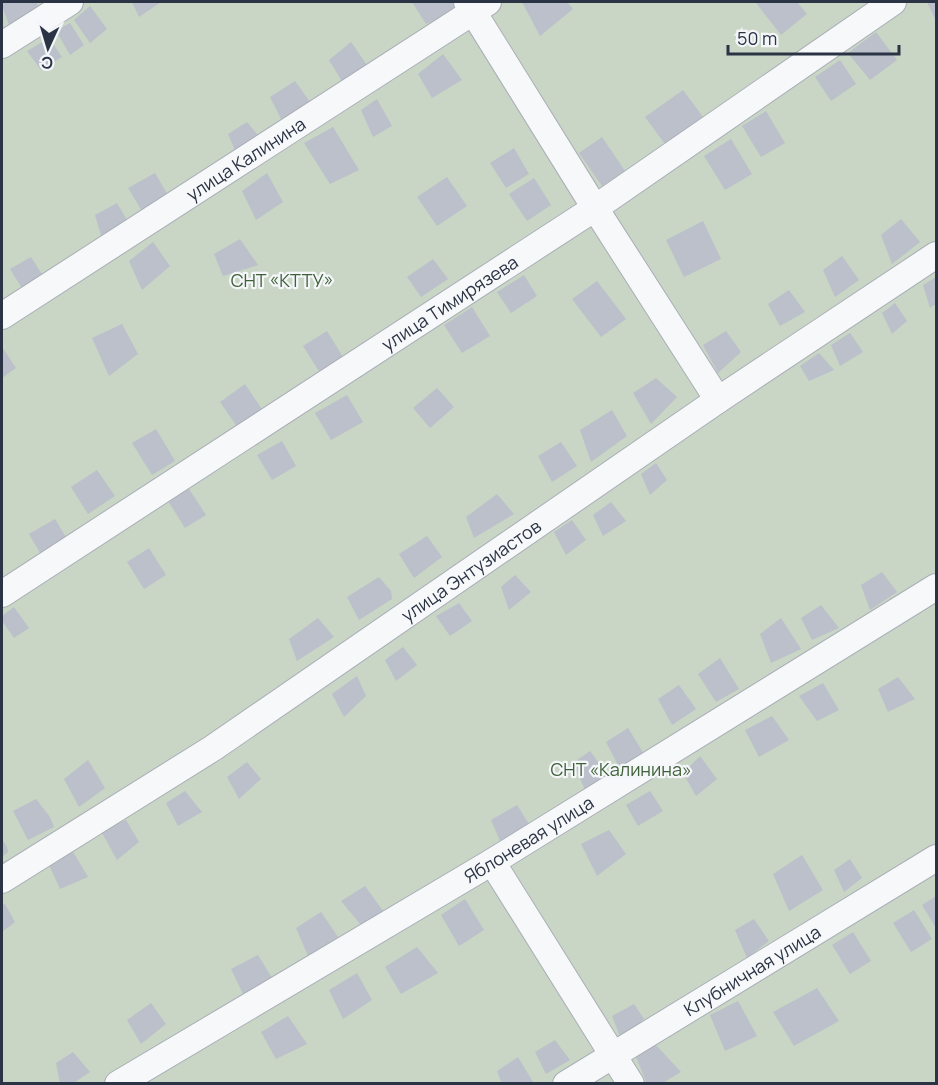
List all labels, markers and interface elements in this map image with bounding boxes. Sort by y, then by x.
north arrow [18,18,78,78]
scale bar [728,18,899,56]
text: 50 m [737,26,777,50]
text: С [40,52,54,74]
street label: улица Калинина [181,111,310,206]
street label: улица Тимирязева [377,250,522,356]
park label: СНТ «КТТУ» [231,268,333,292]
street label: улица Энтузиастов [396,514,546,627]
park label: СНТ «Калинина» [550,757,692,781]
street label: Яблоневая улица [459,790,598,888]
street label: Клубничная улица [679,919,825,1021]

